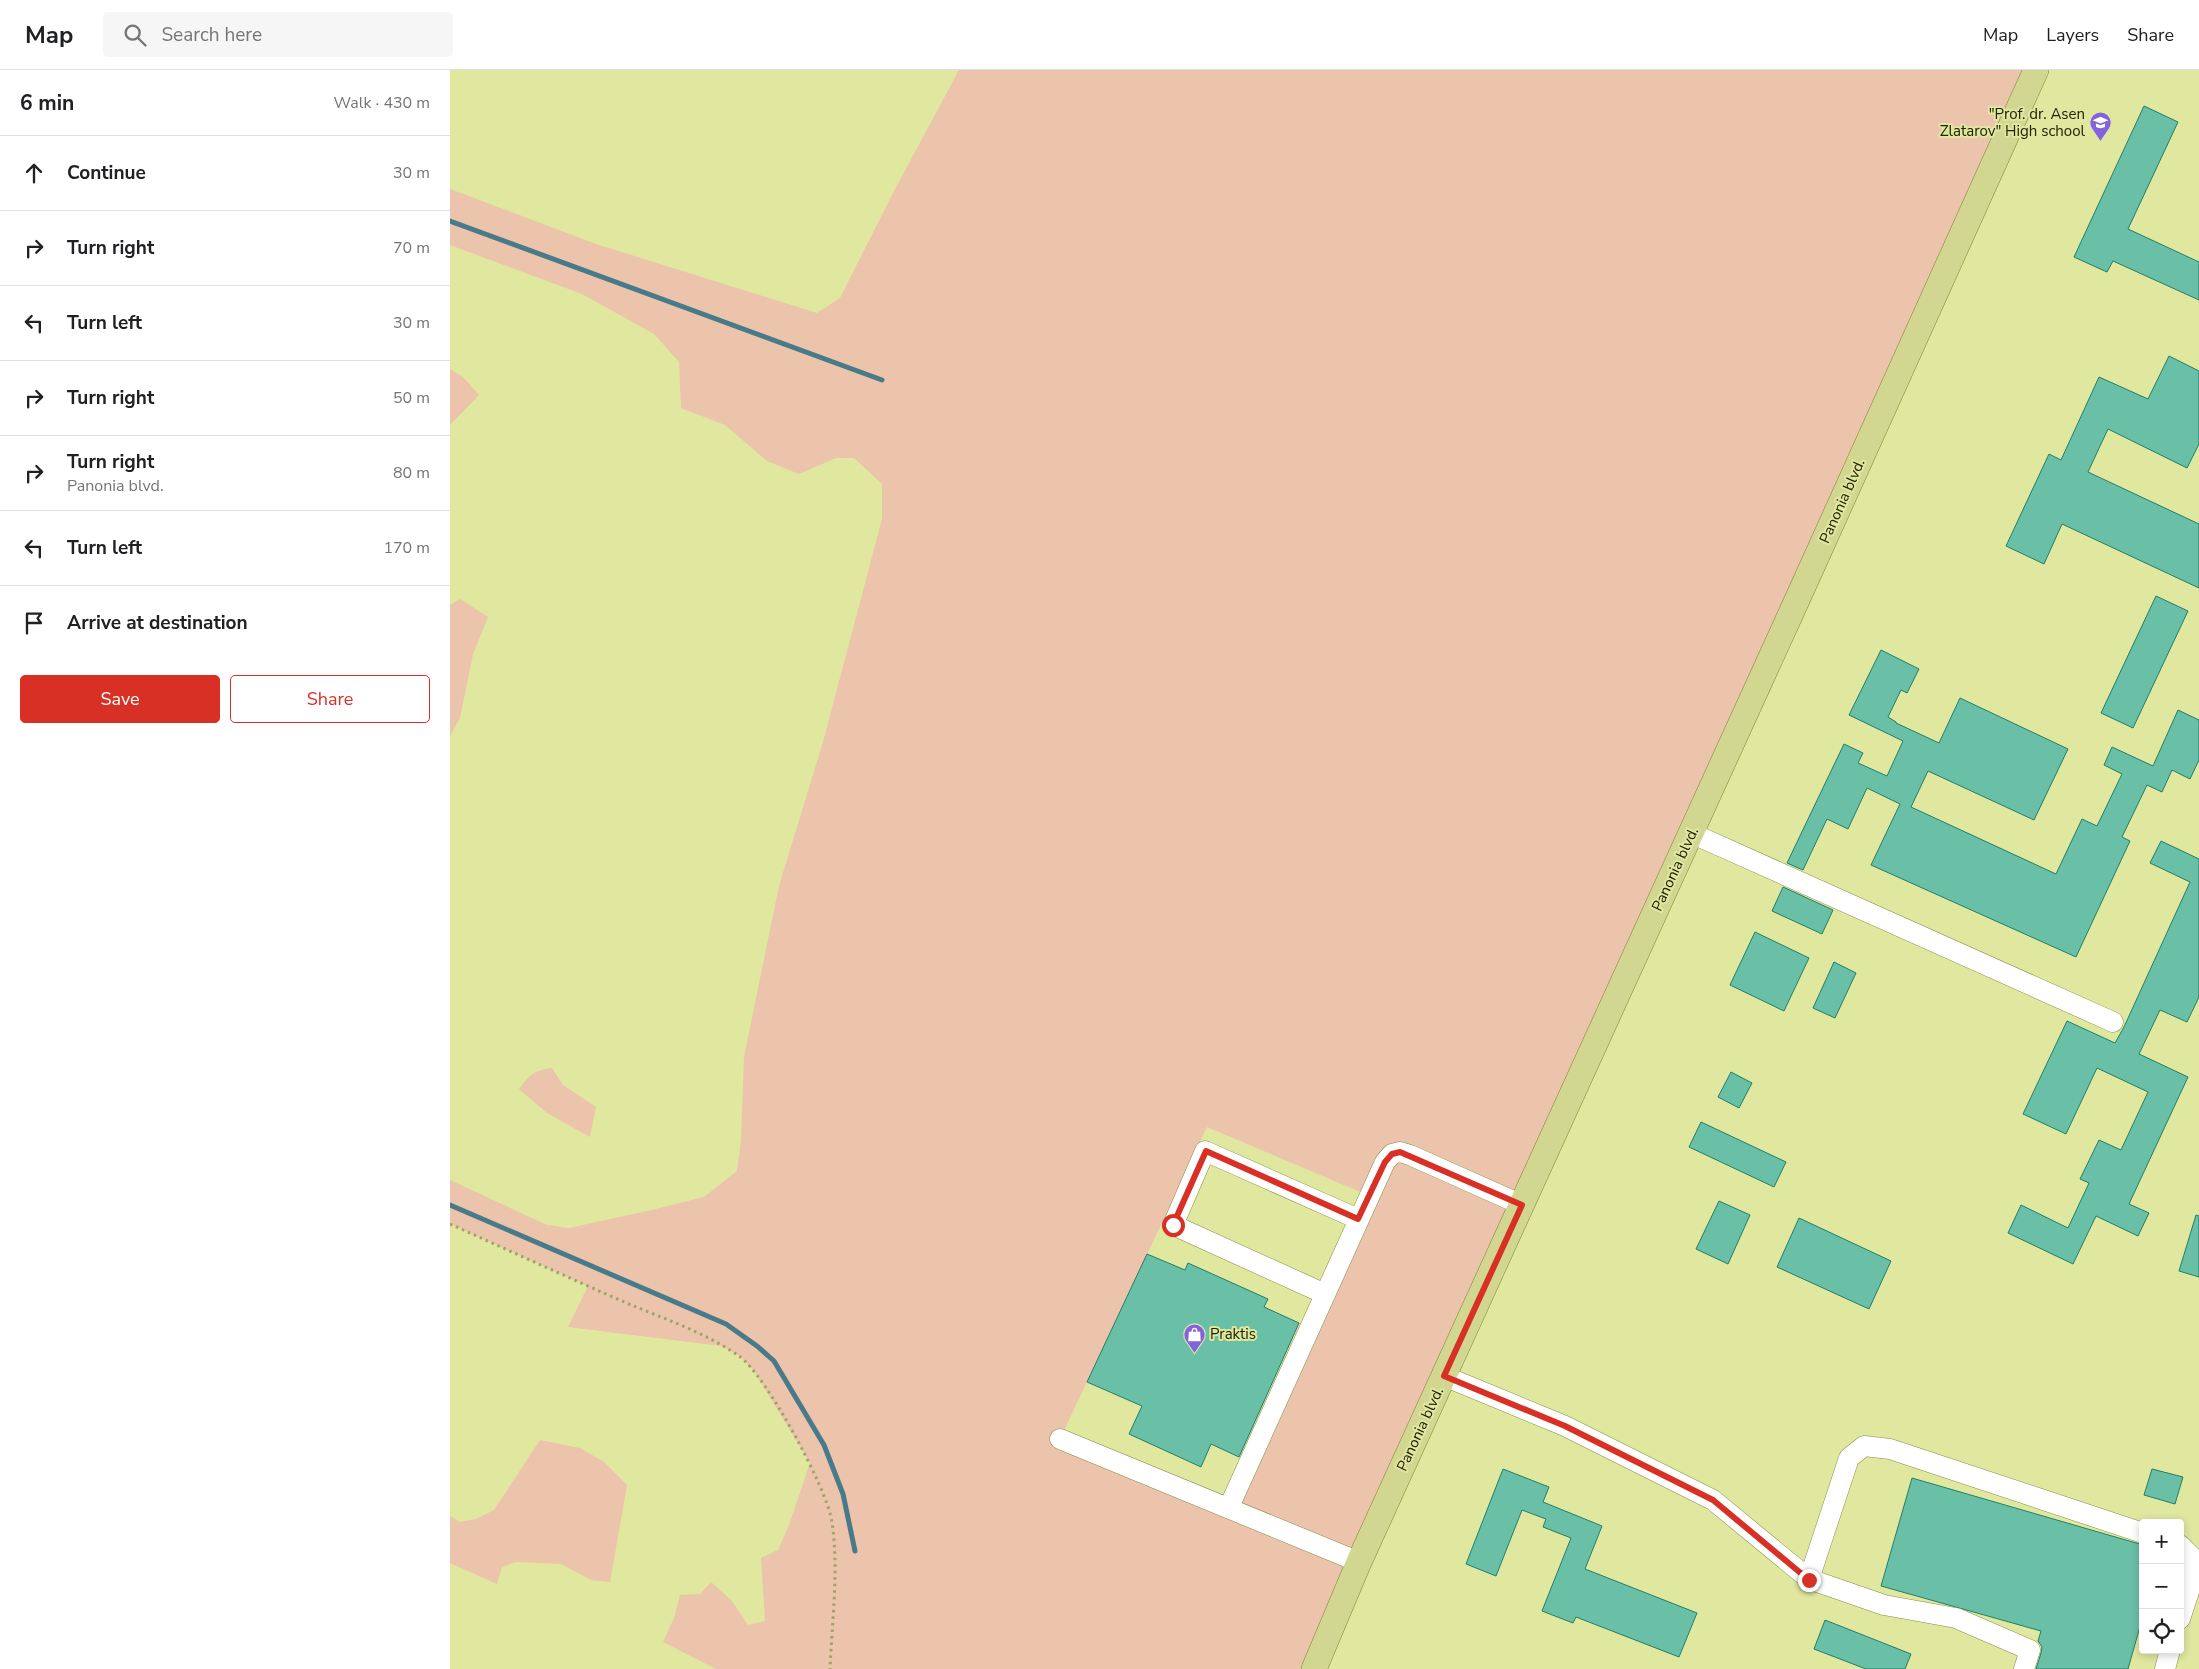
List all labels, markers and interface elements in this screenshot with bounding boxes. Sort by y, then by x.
search box [103,12,453,57]
text: Map [25,19,73,51]
icon: search [121,21,149,49]
text: Search here [161,22,262,48]
text: Map [1983,23,2018,47]
text: Layers [2046,23,2099,47]
text: Share [2127,23,2174,47]
text: 6 min [20,89,74,117]
text: Walk · 430 m [334,92,430,114]
place label: "Prof. dr. Asen Zlatarov" High school [1940,104,2086,141]
school or university icon: "Prof. dr. Asen Zlatarov" High school [2089,111,2113,142]
icon: ahead [20,159,48,187]
text: Continue [67,160,146,186]
text: 30 m [393,162,430,184]
icon: right [20,234,48,262]
text: Turn right [67,235,154,261]
text: 70 m [393,237,430,259]
icon: left [20,309,48,337]
text: Turn left [67,310,142,336]
text: 30 m [393,312,430,334]
icon: right [20,384,48,412]
text: Turn right [67,385,154,411]
text: 50 m [393,387,430,409]
text: Turn right [67,449,154,475]
street label: Panonia blvd. [1814,456,1870,546]
icon: right [20,459,48,487]
text: 80 m [393,462,430,484]
text: Panonia blvd. [67,475,164,497]
icon: left [20,534,48,562]
text: Turn left [67,535,142,561]
text: 170 m [383,537,430,559]
icon: arrive [20,609,48,637]
text: Arrive at destination [67,610,248,636]
button: Save [20,675,220,723]
button: Share [230,675,430,723]
street label: Panonia blvd. [1647,824,1703,914]
route start [1162,1214,1185,1237]
shop icon: Praktis [1182,1322,1206,1353]
place label: Praktis [1210,1324,1256,1344]
street label: Panonia blvd. [1392,1384,1448,1474]
map controls [2139,1519,2184,1654]
button: + [2139,1519,2184,1564]
button: − [2139,1564,2184,1609]
route end [1798,1569,1821,1592]
button: locate [2139,1609,2184,1654]

